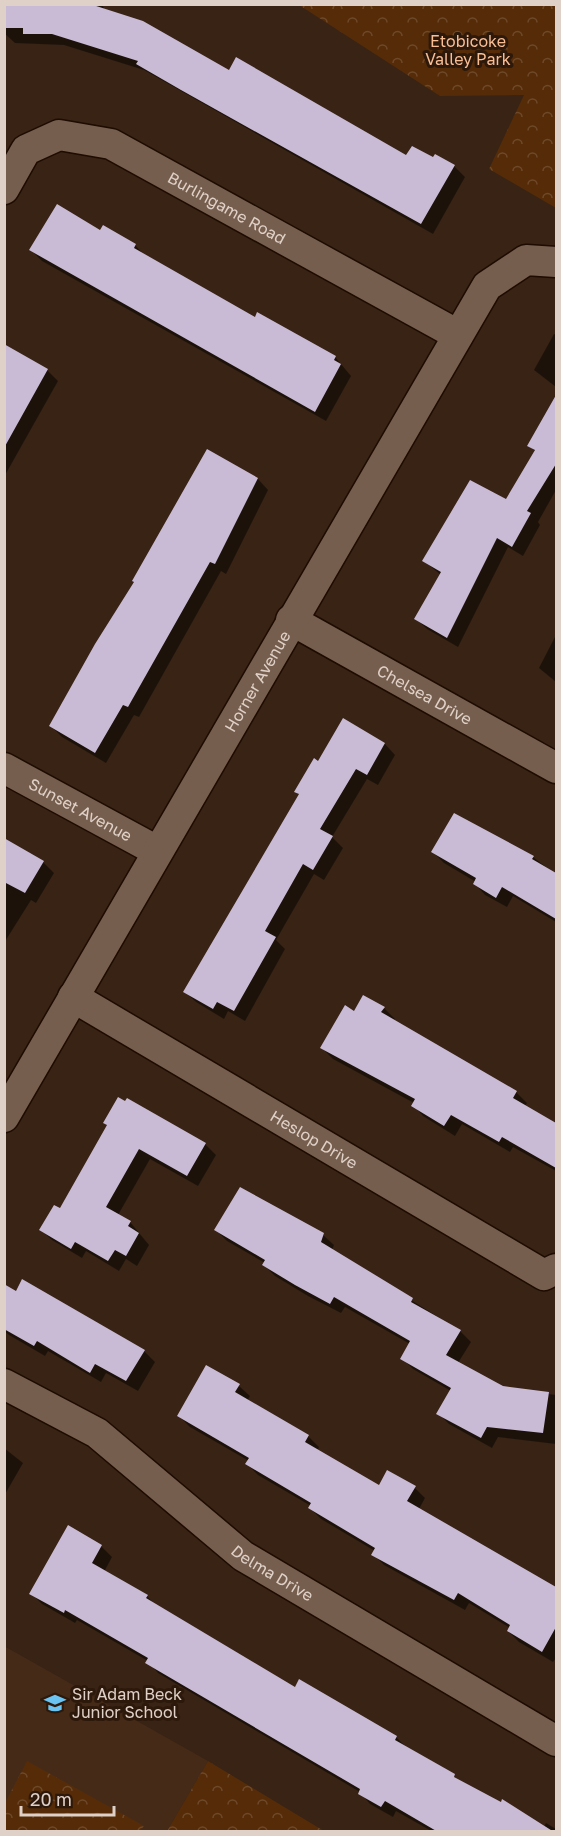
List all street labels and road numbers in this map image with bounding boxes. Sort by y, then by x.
street label: Burlingame Road [164,167,289,248]
street label: Horner Avenue [220,627,295,736]
street label: Chelsea Drive [374,660,476,729]
street label: Sunset Avenue [25,773,136,846]
street label: Heslop Drive [267,1106,361,1173]
street label: Delma Drive [227,1540,317,1605]

